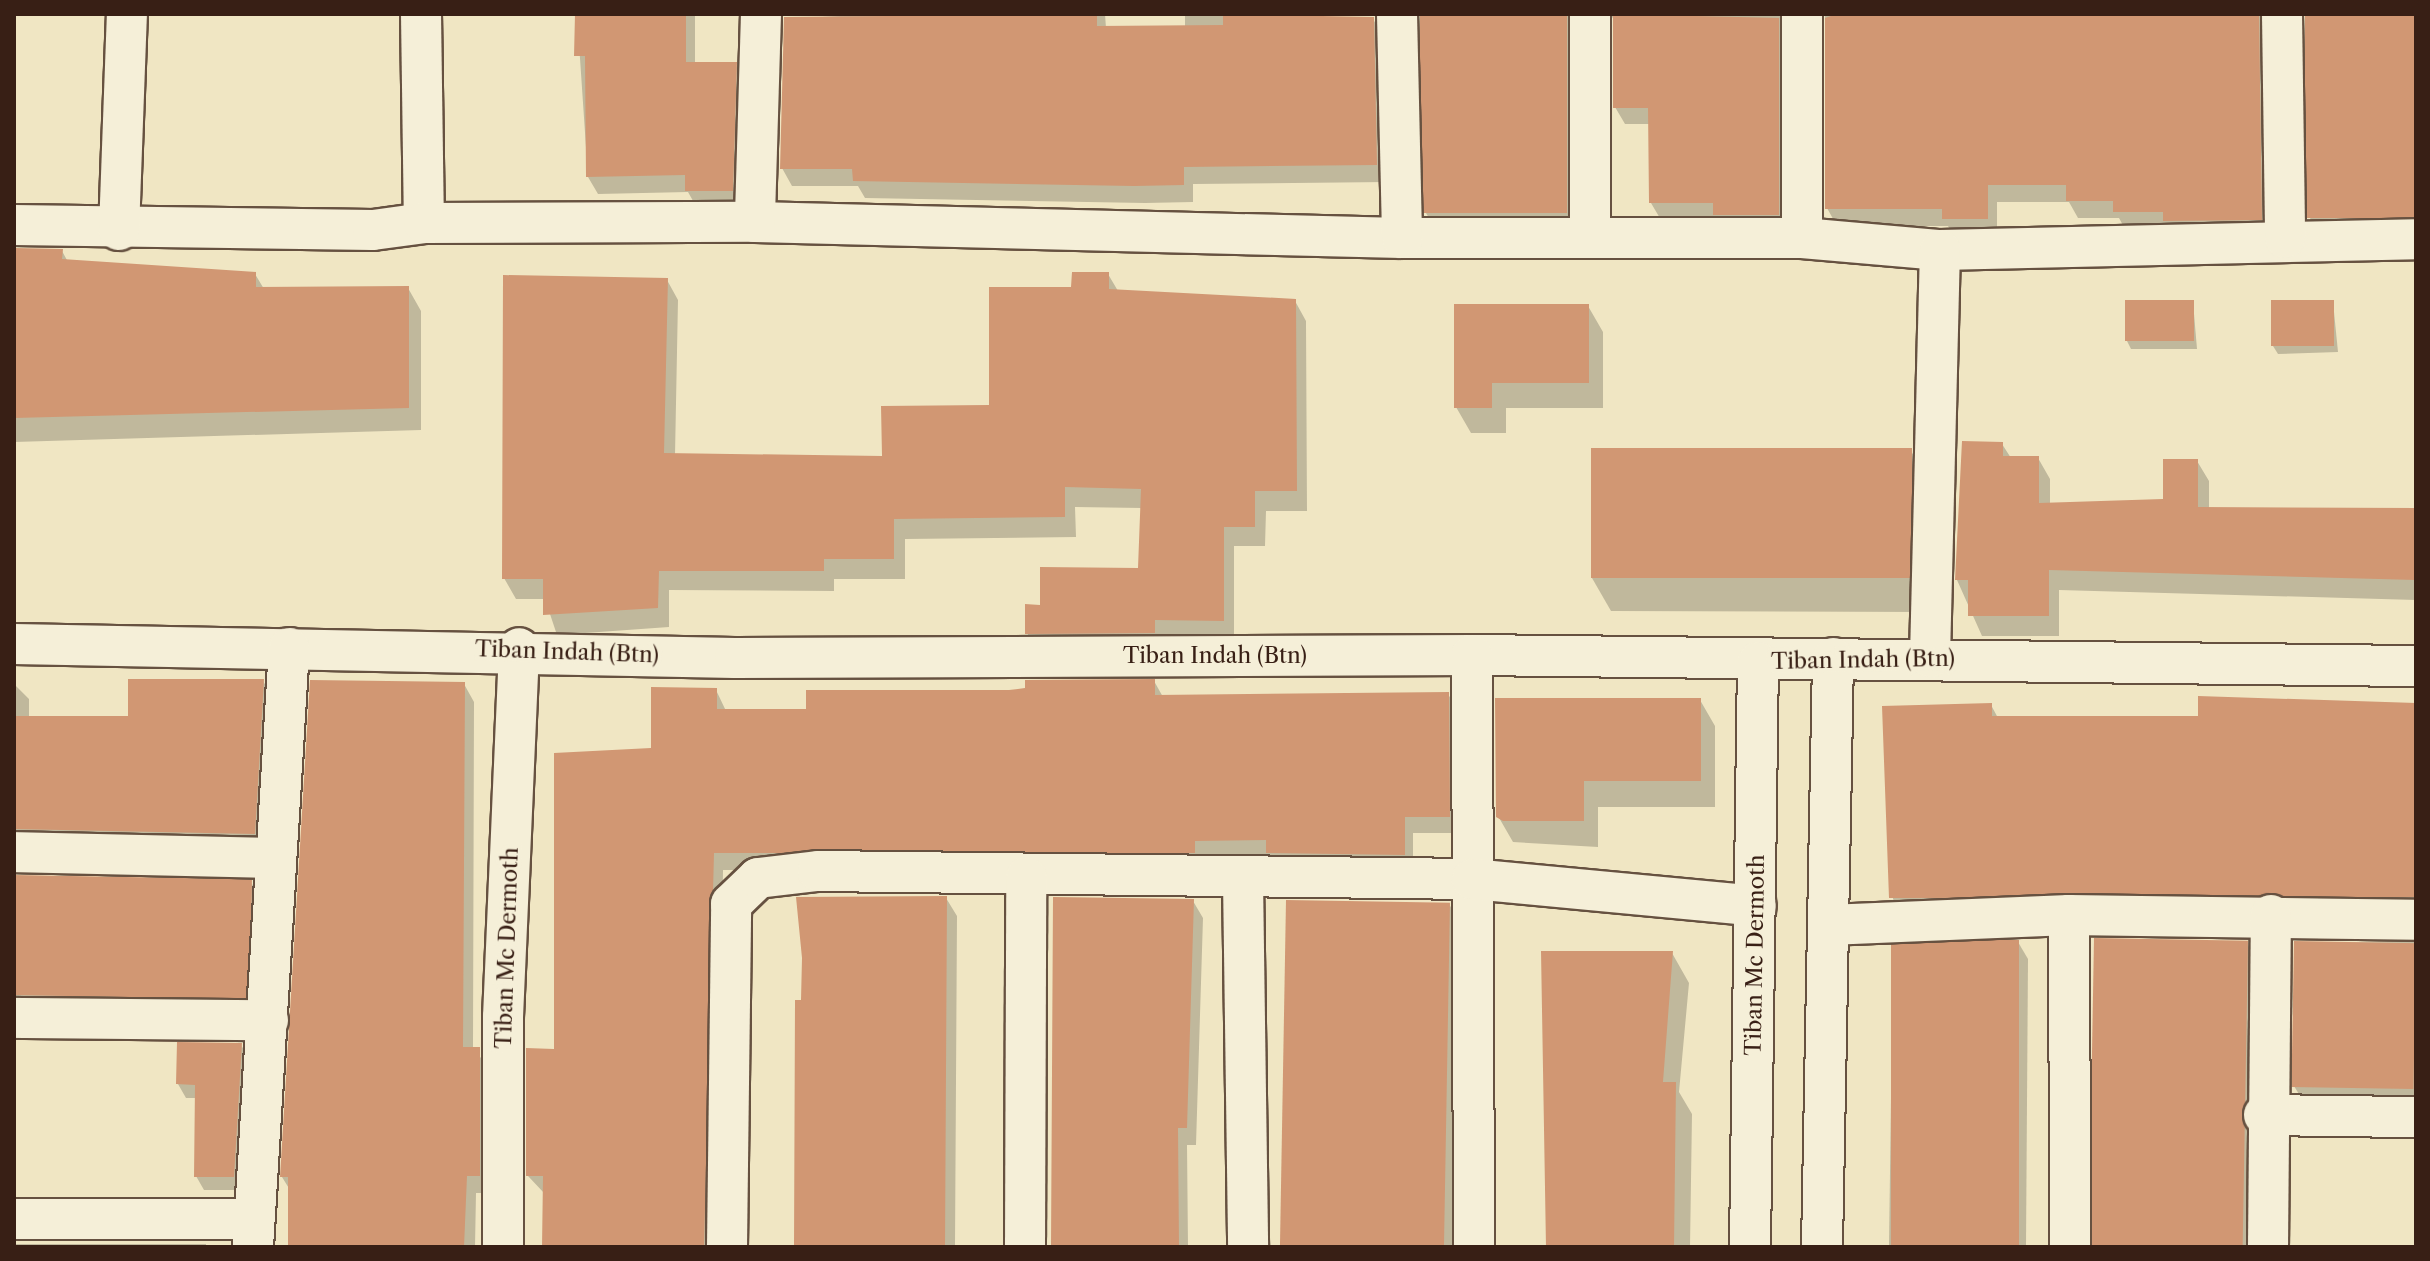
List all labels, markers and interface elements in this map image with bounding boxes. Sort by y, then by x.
street label: Tiban Indah (Btn) [475,636,659,668]
street label: Tiban Indah (Btn) [1123,643,1307,669]
street label: Tiban Indah (Btn) [1771,645,1955,675]
street label: Tiban Mc Dermoth [490,847,524,1049]
street label: Tiban Mc Dermoth [1740,854,1770,1056]

